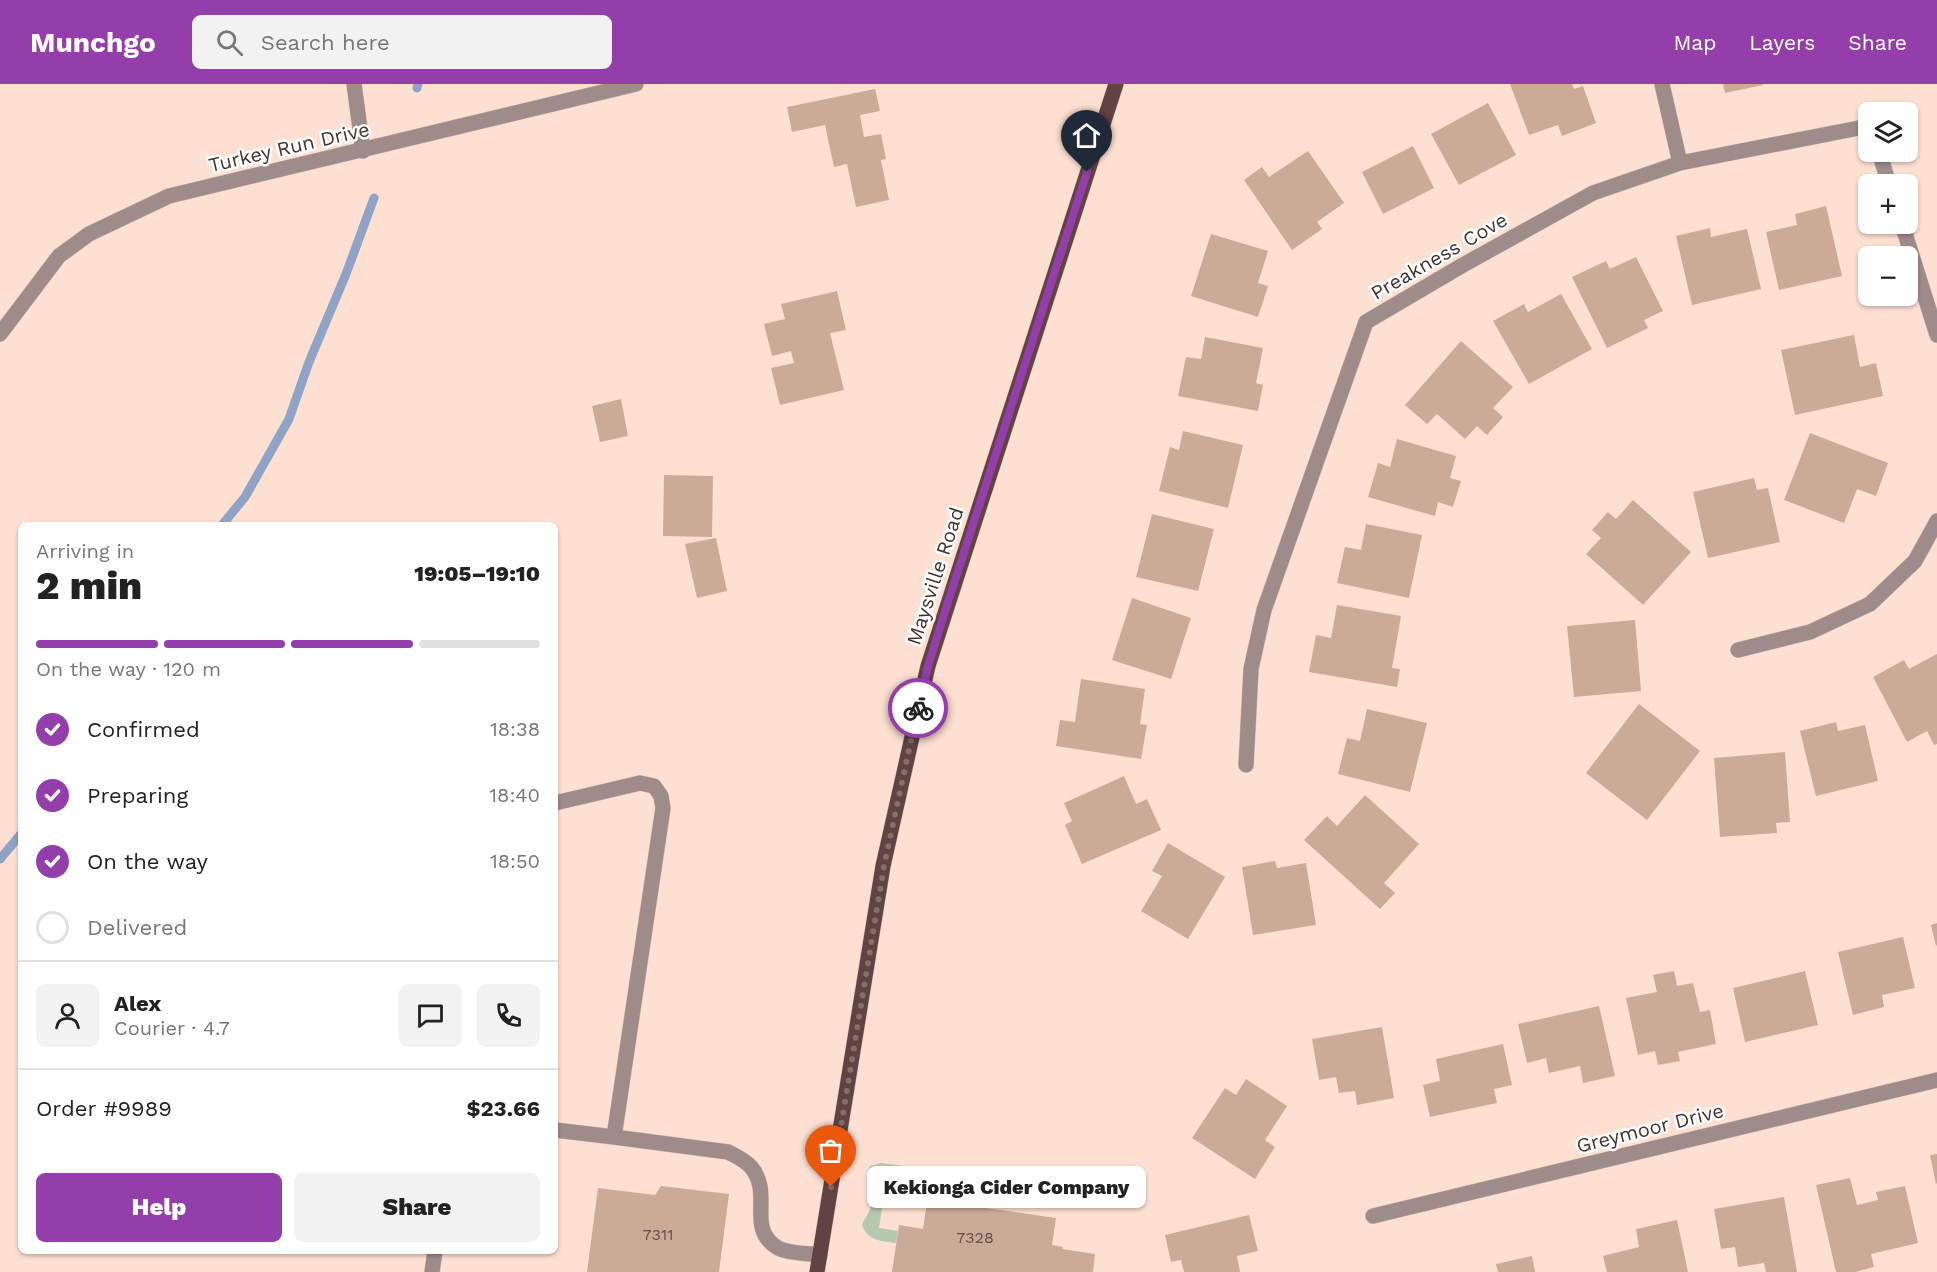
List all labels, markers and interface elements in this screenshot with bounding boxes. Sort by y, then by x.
search box [192,15,612,69]
text: Munchgo [30,26,156,59]
icon: search [213,26,246,59]
text: Search here [261,30,390,55]
text: Map [1673,30,1716,55]
text: Layers [1749,30,1815,55]
text: Share [1848,30,1907,55]
map controls [1858,102,1918,306]
button: layers [1858,102,1918,162]
pin [1061,110,1112,172]
street label: Turkey Run Drive [206,117,372,177]
icon: home [1070,119,1103,152]
button: + [1858,174,1918,234]
street label: Preakness Cove [1366,207,1512,305]
button: − [1858,246,1918,306]
street label: Maysville Road [901,504,969,648]
text: Arriving in [36,539,134,563]
text: 19:05–19:10 [414,561,540,586]
text: 2 min [36,563,142,608]
text: On the way · 120 m [36,657,221,681]
courier [888,678,948,738]
icon: bike [902,692,935,725]
icon: check [36,713,69,746]
text: Confirmed [87,717,200,742]
text: 18:38 [490,717,540,741]
icon: check [36,779,69,812]
text: Preparing [87,783,188,808]
text: 18:40 [489,783,540,807]
icon: check [36,845,69,878]
text: On the way [87,849,208,874]
text: 18:50 [490,849,540,873]
text: Delivered [87,915,187,940]
button: person [36,984,99,1047]
button: chat [399,984,462,1047]
button: phone [477,984,540,1047]
text: Alex [114,991,161,1016]
text: Courier · 4.7 [114,1016,230,1040]
text: Order #9989 [36,1096,172,1121]
text: $23.66 [466,1096,540,1121]
street label: Greymoor Drive [1574,1098,1726,1158]
pin [805,1125,856,1187]
icon: bag [814,1134,847,1167]
callout: Kekionga Cider Company [867,1166,1146,1208]
button: Help [36,1173,282,1242]
button: Share [294,1173,540,1242]
text: Kekionga Cider Company [884,1175,1129,1199]
house number: 7311 [643,1225,673,1244]
house number: 7328 [956,1228,994,1247]

